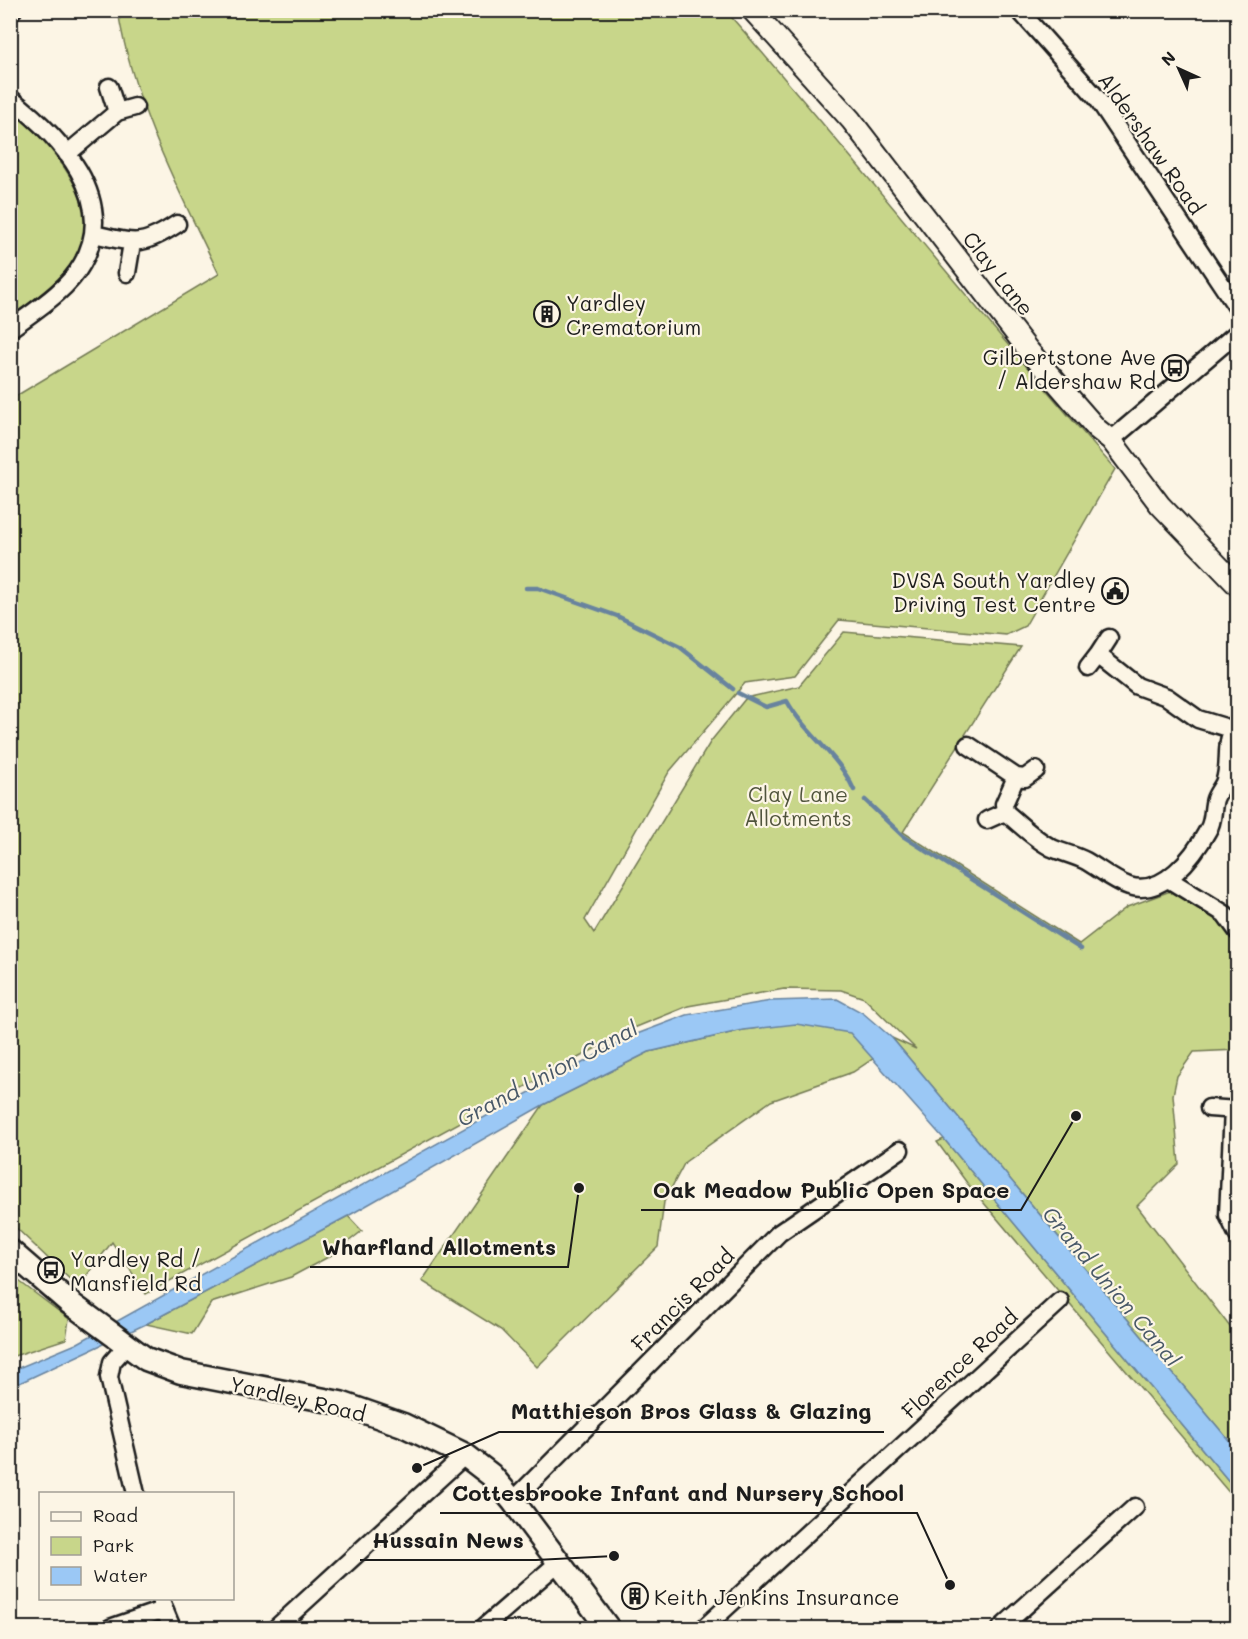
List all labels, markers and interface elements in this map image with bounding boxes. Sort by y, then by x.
north arrow [1149,39,1209,99]
text: N [1156,46,1180,70]
street label: Aldershaw Road [1093,67,1211,219]
street label: Clay Lane [958,225,1040,321]
place label: Yardley Crematorium [566,289,701,340]
building icon: Yardley Crematorium [532,299,562,329]
place label: Gilbertstone Ave / Aldershaw Rd [983,343,1156,394]
bus stop icon: Gilbertstone Ave / Aldershaw Rd [1160,353,1190,383]
place label: DVSA South Yardley Driving Test Centre [892,566,1096,617]
public building icon: DVSA South Yardley Driving Test Centre [1100,576,1130,606]
park label: Clay Lane Allotments [744,780,852,831]
water label: Grand Union Canal [451,1013,643,1133]
callout: Oak Meadow Public Open Space [641,1170,1021,1210]
text: Oak Meadow Public Open Space [653,1175,1009,1204]
water label: Grand Union Canal [1036,1200,1188,1373]
callout: Wharfland Allotments [310,1227,568,1267]
text: Wharfland Allotments [322,1232,556,1261]
street label: Francis Road [625,1242,739,1356]
place label: Yardley Rd / Mansfield Rd [70,1245,201,1296]
bus stop icon: Yardley Rd / Mansfield Rd [36,1255,66,1285]
street label: Florence Road [895,1302,1023,1424]
street label: Yardley Road [227,1369,369,1427]
callout: Matthieson Bros Glass & Glazing [499,1392,884,1432]
text: Matthieson Bros Glass & Glazing [511,1396,871,1425]
callout: Cottesbrooke Infant and Nursery School [440,1473,917,1513]
text: Cottesbrooke Infant and Nursery School [452,1478,904,1507]
legend [39,1492,234,1600]
text: Road [93,1503,138,1527]
callout: Hussain News [360,1520,536,1560]
text: Hussain News [372,1525,524,1554]
text: Park [93,1533,134,1557]
text: Water [93,1563,148,1587]
building icon: Keith Jenkins Insurance [620,1581,650,1611]
place label: Keith Jenkins Insurance [654,1583,899,1610]

